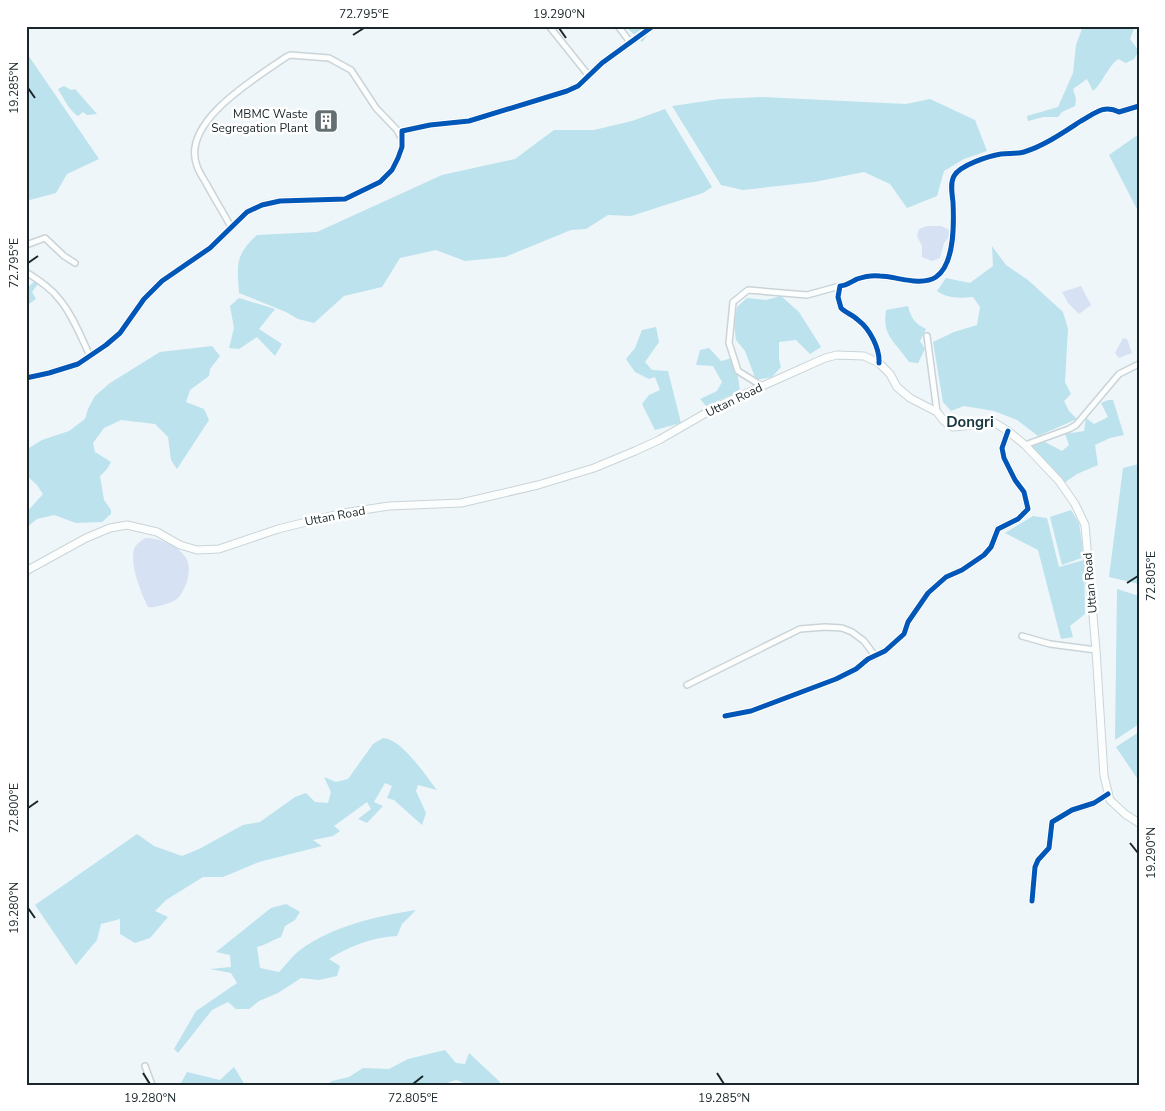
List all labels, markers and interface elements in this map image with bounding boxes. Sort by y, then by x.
text: 72.795°E [339,6,389,22]
text: 19.290°N [533,6,585,22]
text: 19.285°N [6,62,22,114]
place label: MBMC Waste Segregation Plant [211,106,309,136]
building icon: MBMC Waste Segregation Plant [313,108,339,134]
text: 72.795°E [6,238,22,288]
street label: Uttan Road [703,379,765,421]
district label: Dongri [946,412,994,432]
street label: Uttan Road [303,502,367,530]
text: 72.805°E [1143,551,1159,601]
street label: Uttan Road [1079,552,1101,614]
text: 72.800°E [6,783,22,833]
text: 19.290°N [1143,827,1159,879]
text: 19.280°N [6,882,22,934]
text: 19.280°N [124,1090,176,1106]
text: 72.805°E [388,1090,438,1106]
text: 19.285°N [698,1090,750,1106]

